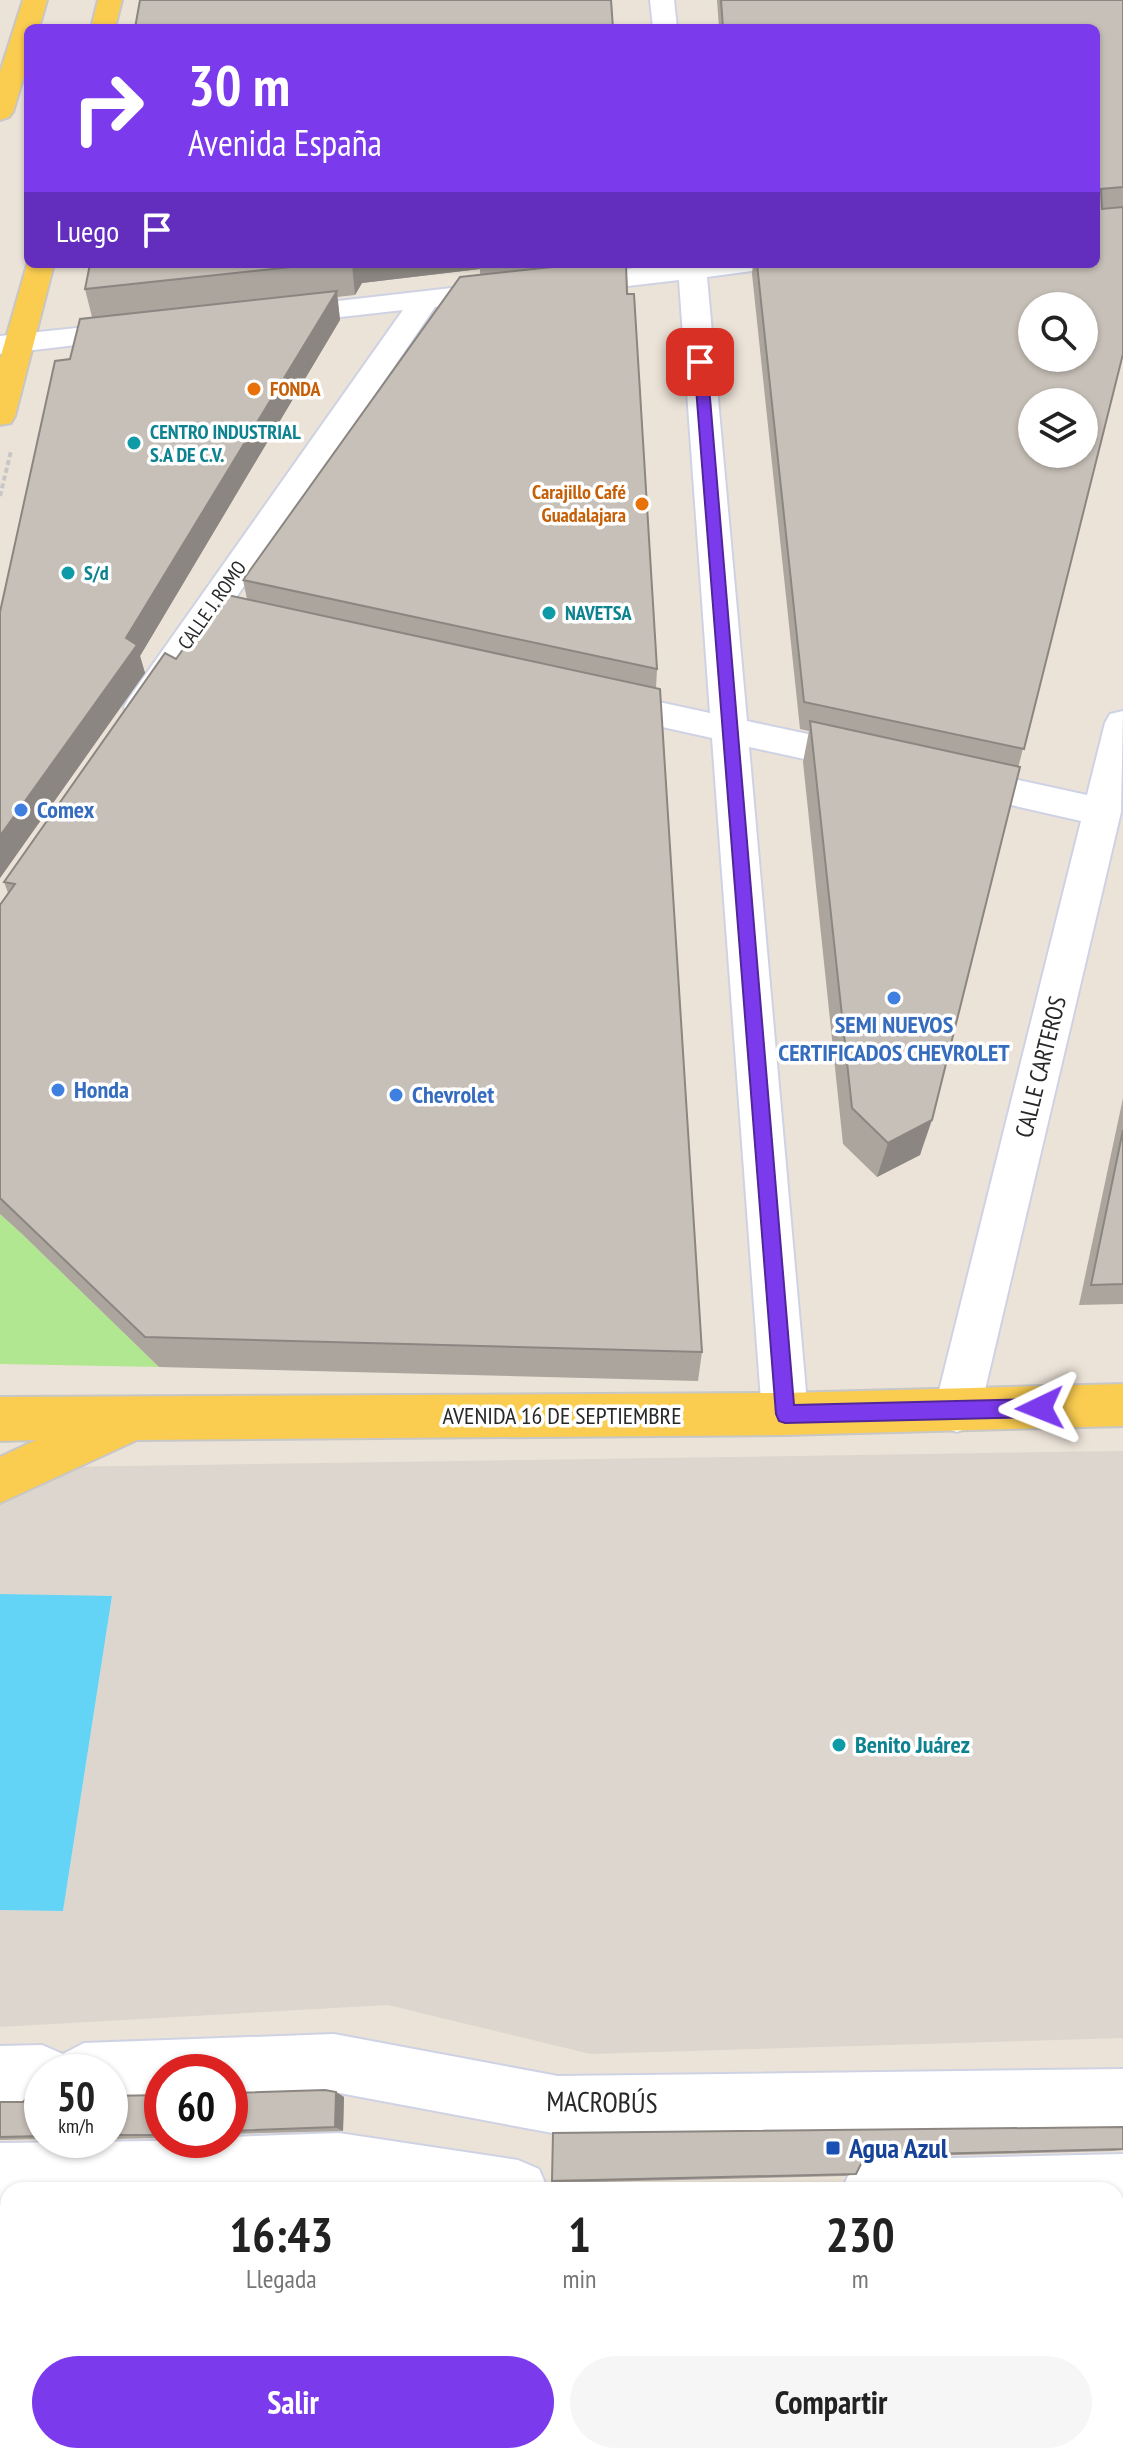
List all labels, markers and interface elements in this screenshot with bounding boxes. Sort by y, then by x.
text: 30 m [188,49,290,121]
icon: right [56,56,160,160]
text: Avenida España [188,119,382,166]
icon: arrive [135,208,179,252]
text: Luego [56,211,119,250]
map controls [1018,292,1098,468]
button: search [1018,292,1098,372]
pin [666,328,734,396]
icon: arrive [678,340,722,384]
place label: FONDA [270,376,321,402]
marker: FONDA [245,380,263,398]
button: layers [1018,388,1098,468]
place label: CENTRO INDUSTRIAL S.A DE C.V. [150,419,301,468]
marker: CENTRO INDUSTRIAL S.A DE C.V. [125,434,143,452]
place label: Carajillo Café Guadalajara [532,479,626,528]
marker: Carajillo Café Guadalajara [633,495,651,513]
street label: CALLE J. ROMO [172,556,252,654]
place label: S/d [84,560,109,586]
marker: S/d [59,564,77,582]
place label: NAVETSA [565,600,633,626]
marker: NAVETSA [540,604,558,622]
place label: Comex [37,794,95,825]
marker: Comex [12,801,30,819]
marker: SEMI NUEVOS CERTIFICADOS CHEVROLET [885,989,903,1007]
street label: CALLE CARTEROS [1008,993,1073,1141]
place label: SEMI NUEVOS CERTIFICADOS CHEVROLET [778,1009,1010,1068]
place label: Honda [74,1074,129,1105]
place label: Chevrolet [412,1079,494,1110]
marker: Honda [49,1081,67,1099]
marker: Chevrolet [387,1086,405,1104]
position arrow [998,1366,1082,1450]
street label: AVENIDA 16 DE SEPTIEMBRE [443,1400,681,1431]
place label: Benito Juárez [855,1729,970,1760]
marker: Benito Juárez [830,1736,848,1754]
speed limit sign: 60 [144,2054,248,2158]
text: 50 [57,2070,95,2122]
street label: MACROBÚS [546,2082,658,2121]
text: km/h [58,2113,94,2139]
place label: Agua Azul [848,2129,948,2166]
marker: Agua Azul [824,2139,842,2157]
text: 16:43 [229,2203,333,2265]
text: 1 [568,2203,591,2265]
text: 230 [826,2203,895,2265]
text: Llegada [246,2262,317,2295]
text: min [562,2262,596,2295]
text: m [852,2262,869,2295]
button: Salir [32,2356,554,2448]
button: Compartir [570,2356,1092,2448]

